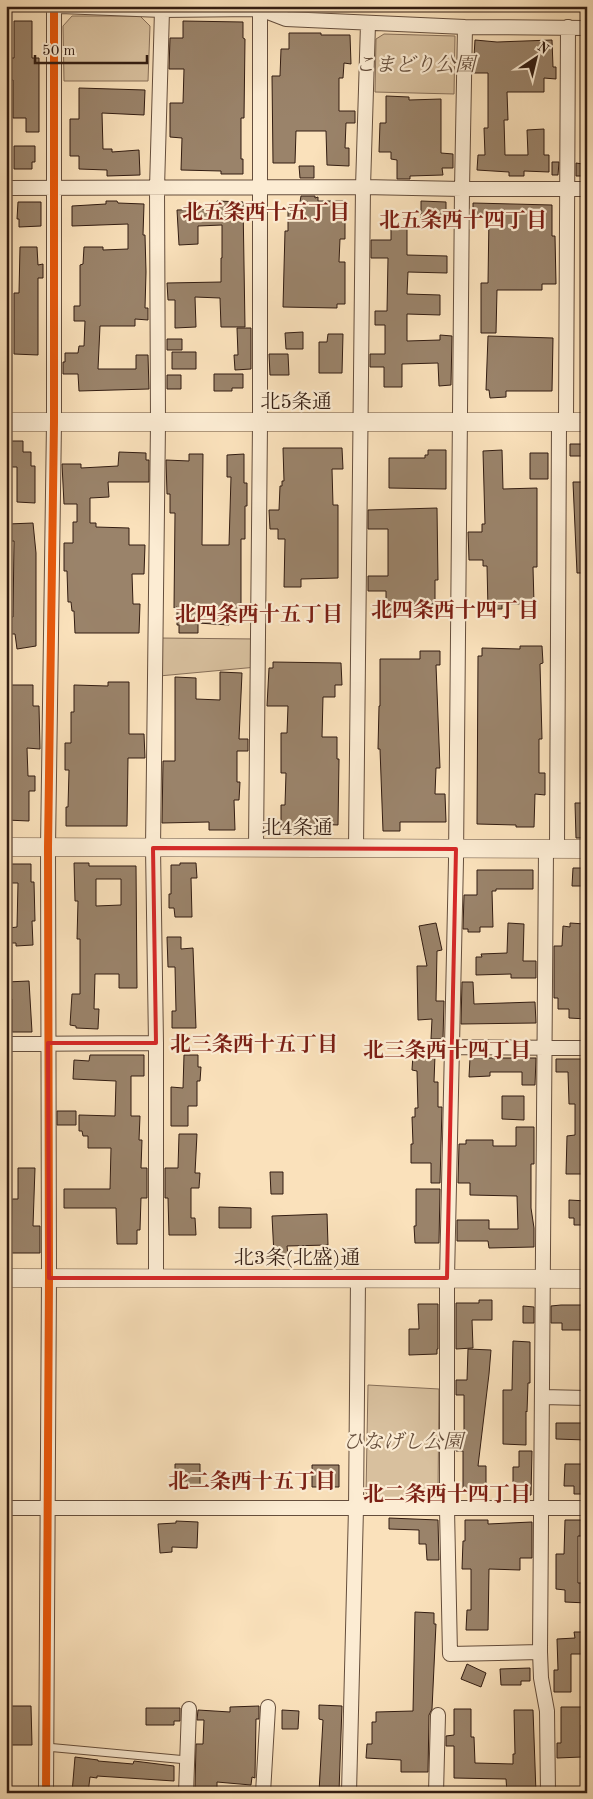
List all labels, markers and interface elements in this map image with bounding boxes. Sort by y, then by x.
scale bar [35,32,148,64]
north arrow [510,32,560,82]
text: N [534,39,552,57]
text: 50 m [42,44,76,59]
park label: こまどり公園 [355,54,478,76]
district label: 北五条西十五丁目 [182,201,350,224]
district label: 北五条西十四丁目 [379,209,547,232]
street label: 北5条通 [260,391,332,413]
district label: 北四条西十四丁目 [371,599,539,622]
district label: 北四条西十五丁目 [175,603,343,626]
street label: 北4条通 [261,817,333,839]
district label: 北三条西十五丁目 [170,1033,338,1056]
district label: 北三条西十四丁目 [363,1039,531,1062]
street label: 北3条(北盛)通 [234,1246,360,1269]
park label: ひなげし公園 [343,1431,466,1453]
district label: 北二条西十五丁目 [168,1470,336,1493]
district label: 北二条西十四丁目 [363,1483,531,1506]

